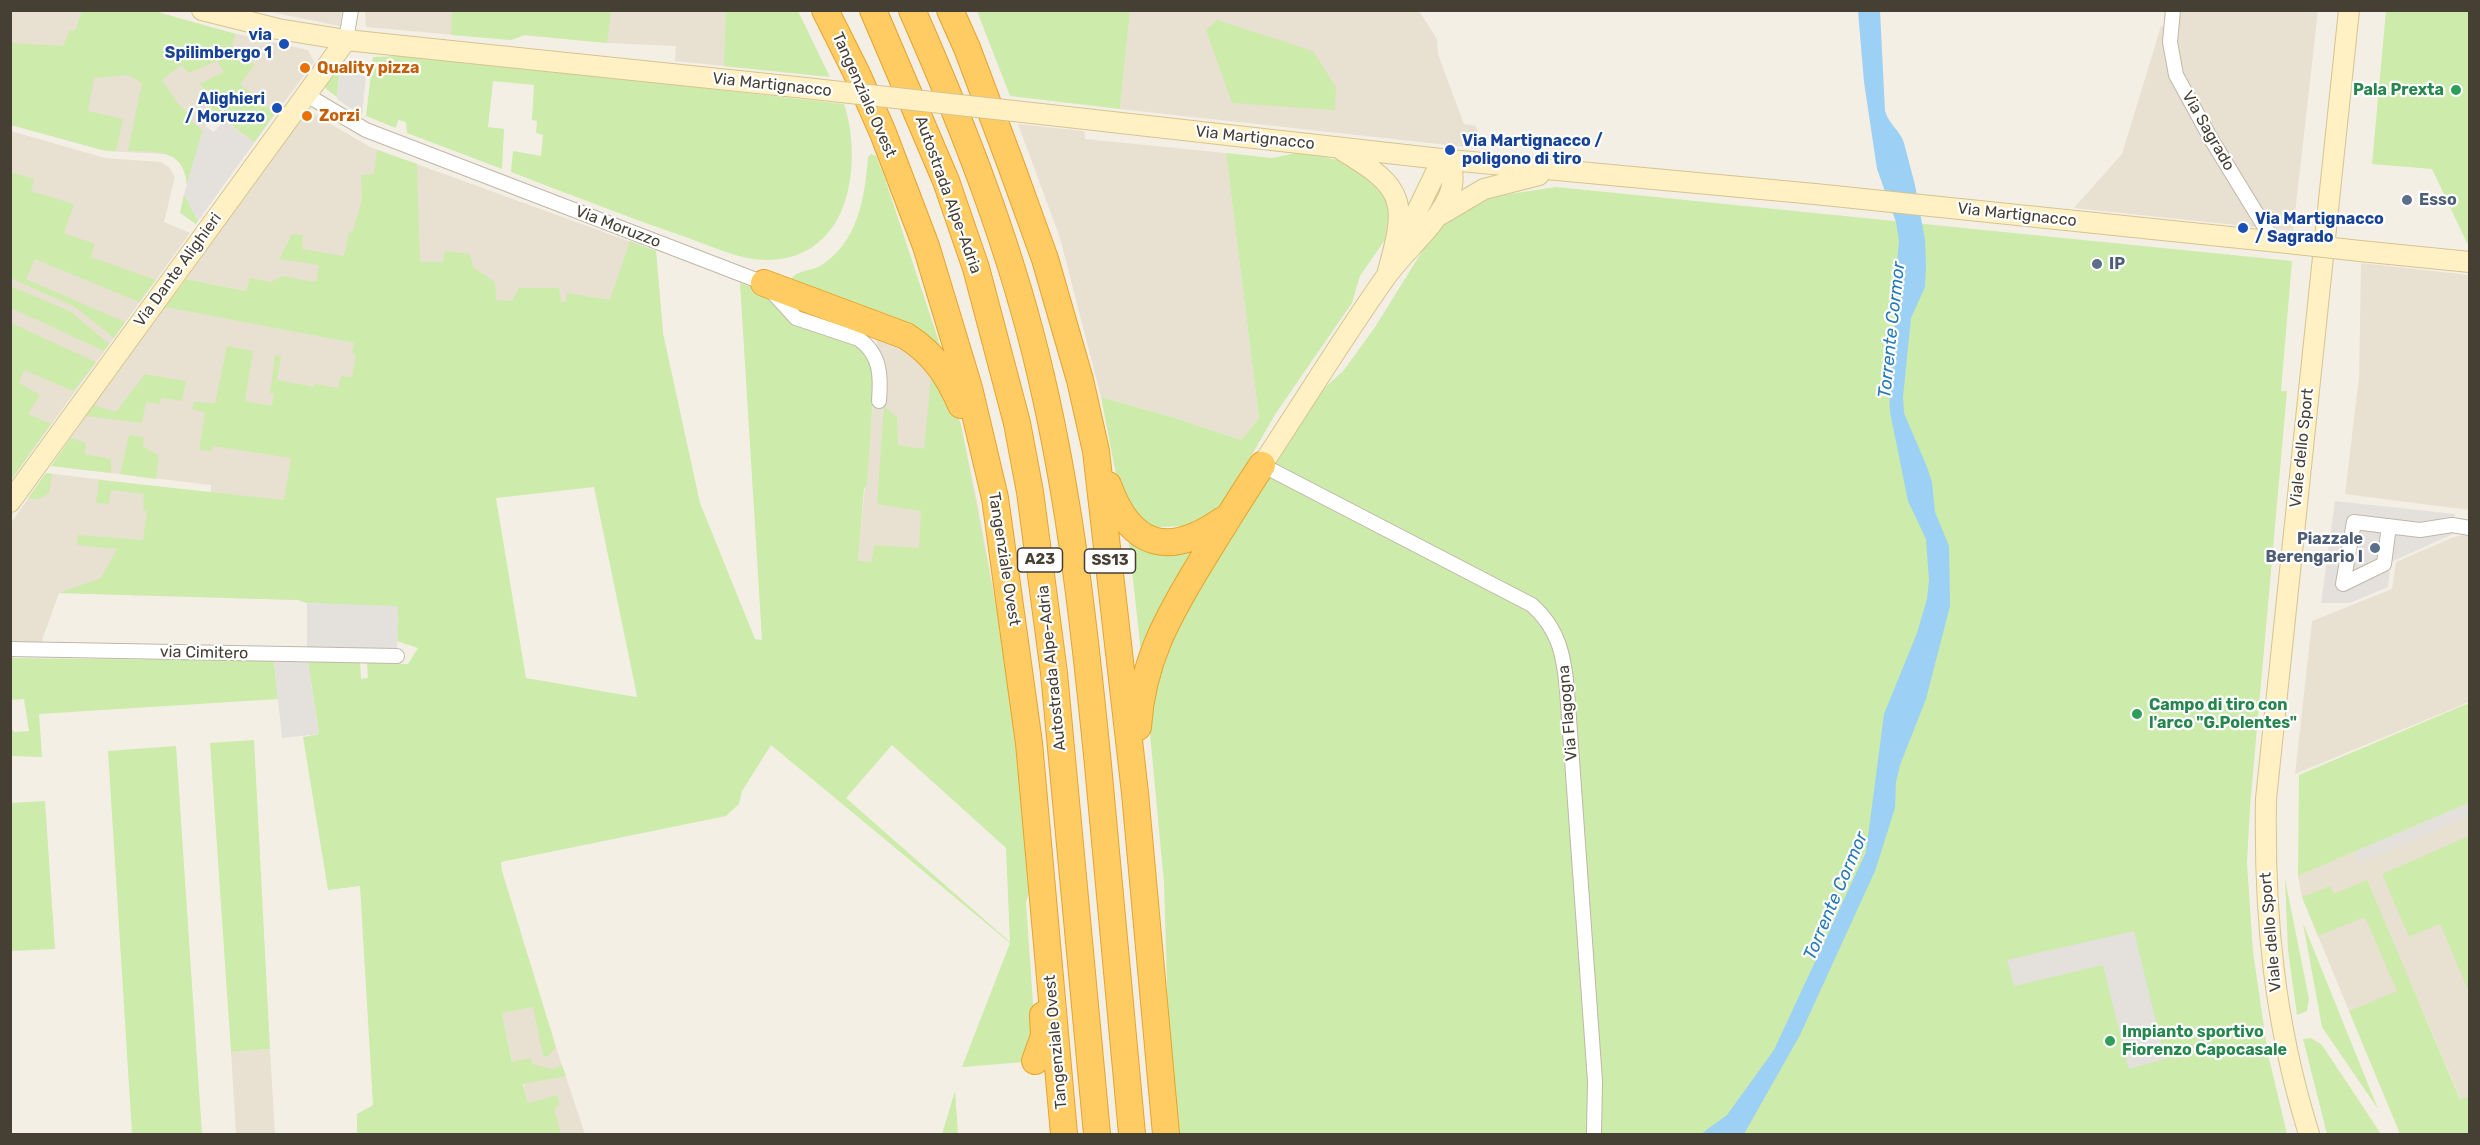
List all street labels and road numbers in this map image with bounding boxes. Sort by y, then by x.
street label: Tangenziale Ovest [828,29,900,161]
street label: Via Martignacco [711,69,833,101]
street label: Via Sagrado [2177,88,2239,174]
street label: Autostrada Alpe-Adria [910,113,986,277]
street label: Via Martignacco [1194,122,1316,154]
street label: Via Martignacco [1956,199,2078,231]
street label: Via Moruzzo [573,202,663,252]
street label: Via Dante Alighieri [130,209,226,331]
street label: Viale dello Sport [2286,387,2318,509]
street label: Tangenziale Ovest [984,491,1024,627]
road number: A23 [1018,548,1062,572]
road number: SS13 [1084,549,1136,573]
street label: Autostrada Alpe-Adria [1034,584,1070,752]
street label: via Cimitero [160,643,248,663]
street label: Via Flagogna [1554,664,1582,762]
street label: Viale dello Sport [2256,871,2286,993]
street label: Tangenziale Ovest [1041,974,1071,1110]

